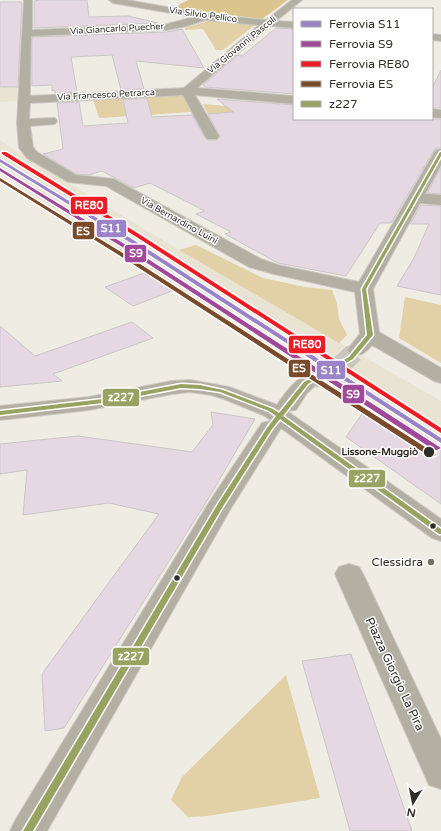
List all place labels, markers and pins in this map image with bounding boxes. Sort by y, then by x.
marker: Lissone-Muggiò [422,445,436,459]
place label: Lissone-Muggiò [341,446,418,458]
unlabelled marker [428,521,438,531]
place label: Clessidra [371,555,423,569]
marker: Clessidra [426,557,436,567]
unlabelled marker [172,573,182,583]

